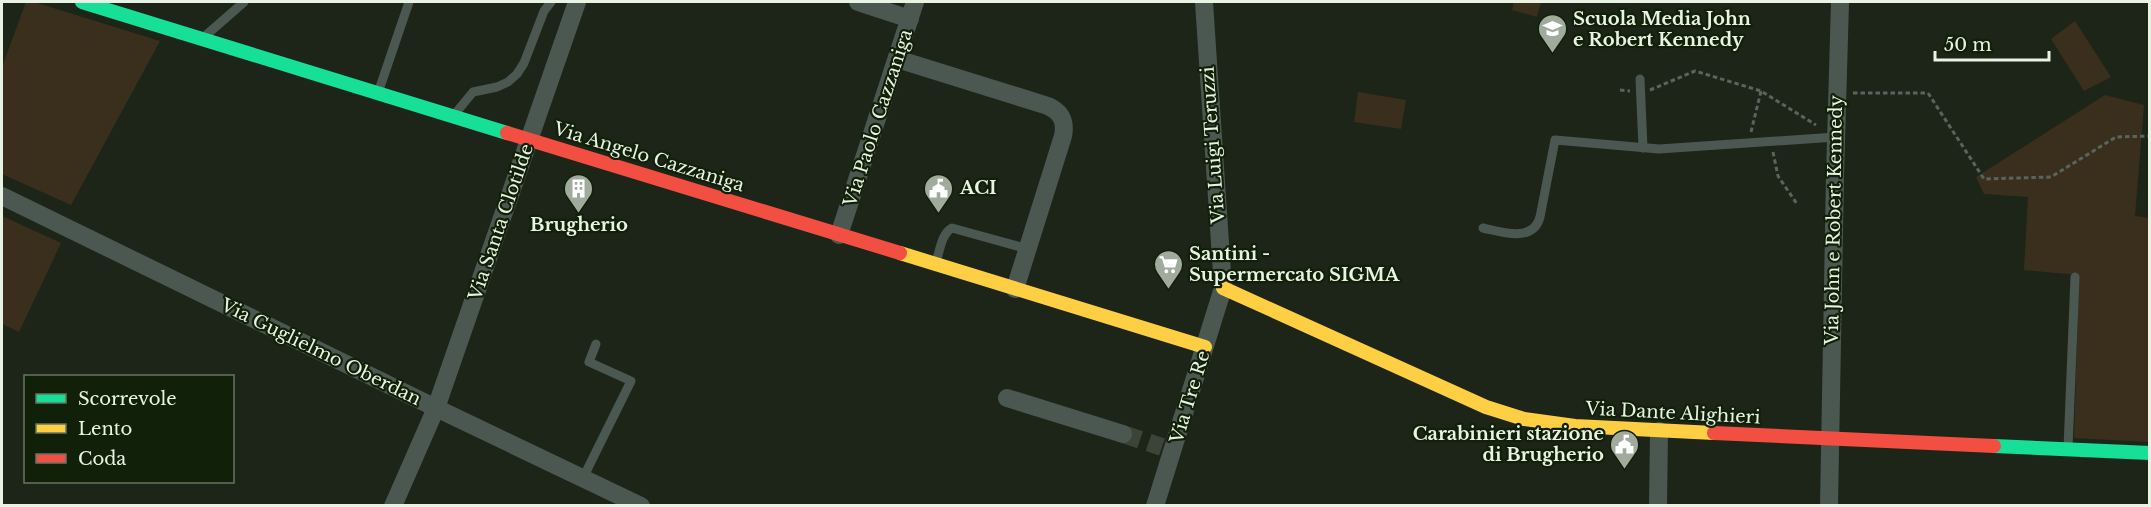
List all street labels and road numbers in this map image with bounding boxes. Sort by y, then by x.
street label: Via Paolo Cazzaniga [839,26,917,211]
street label: Via Luigi Teruzzi [1197,66,1230,225]
street label: Via John e Robert Kennedy [1821,94,1847,346]
street label: Via Angelo Cazzaniga [550,117,747,196]
street label: Via Santa Clotilde [464,141,538,304]
street label: Via Guglielmo Oberdan [216,293,425,410]
street label: Via Tre Re [1165,348,1215,447]
street label: Via Dante Alighieri [1584,397,1761,429]

